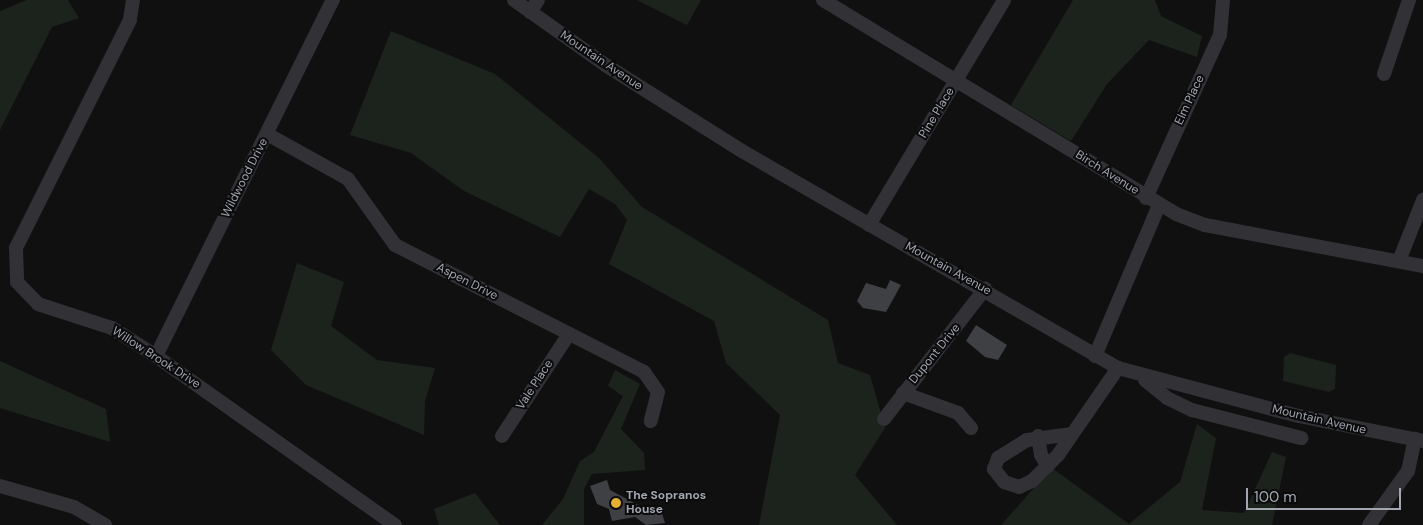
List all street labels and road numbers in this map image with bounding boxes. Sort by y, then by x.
street label: Mountain Avenue [557,28,645,94]
street label: Elm Place [1172,73,1208,127]
street label: Pine Place [916,85,958,141]
street label: Wildwood Drive [219,136,271,220]
street label: Birch Avenue [1073,148,1141,198]
street label: Mountain Avenue [903,239,993,299]
street label: Aspen Drive [434,260,500,304]
street label: Dupont Drive [906,321,964,387]
street label: Willow Brook Drive [109,324,203,392]
street label: Vale Place [514,357,556,413]
street label: Mountain Avenue [1271,402,1367,438]

